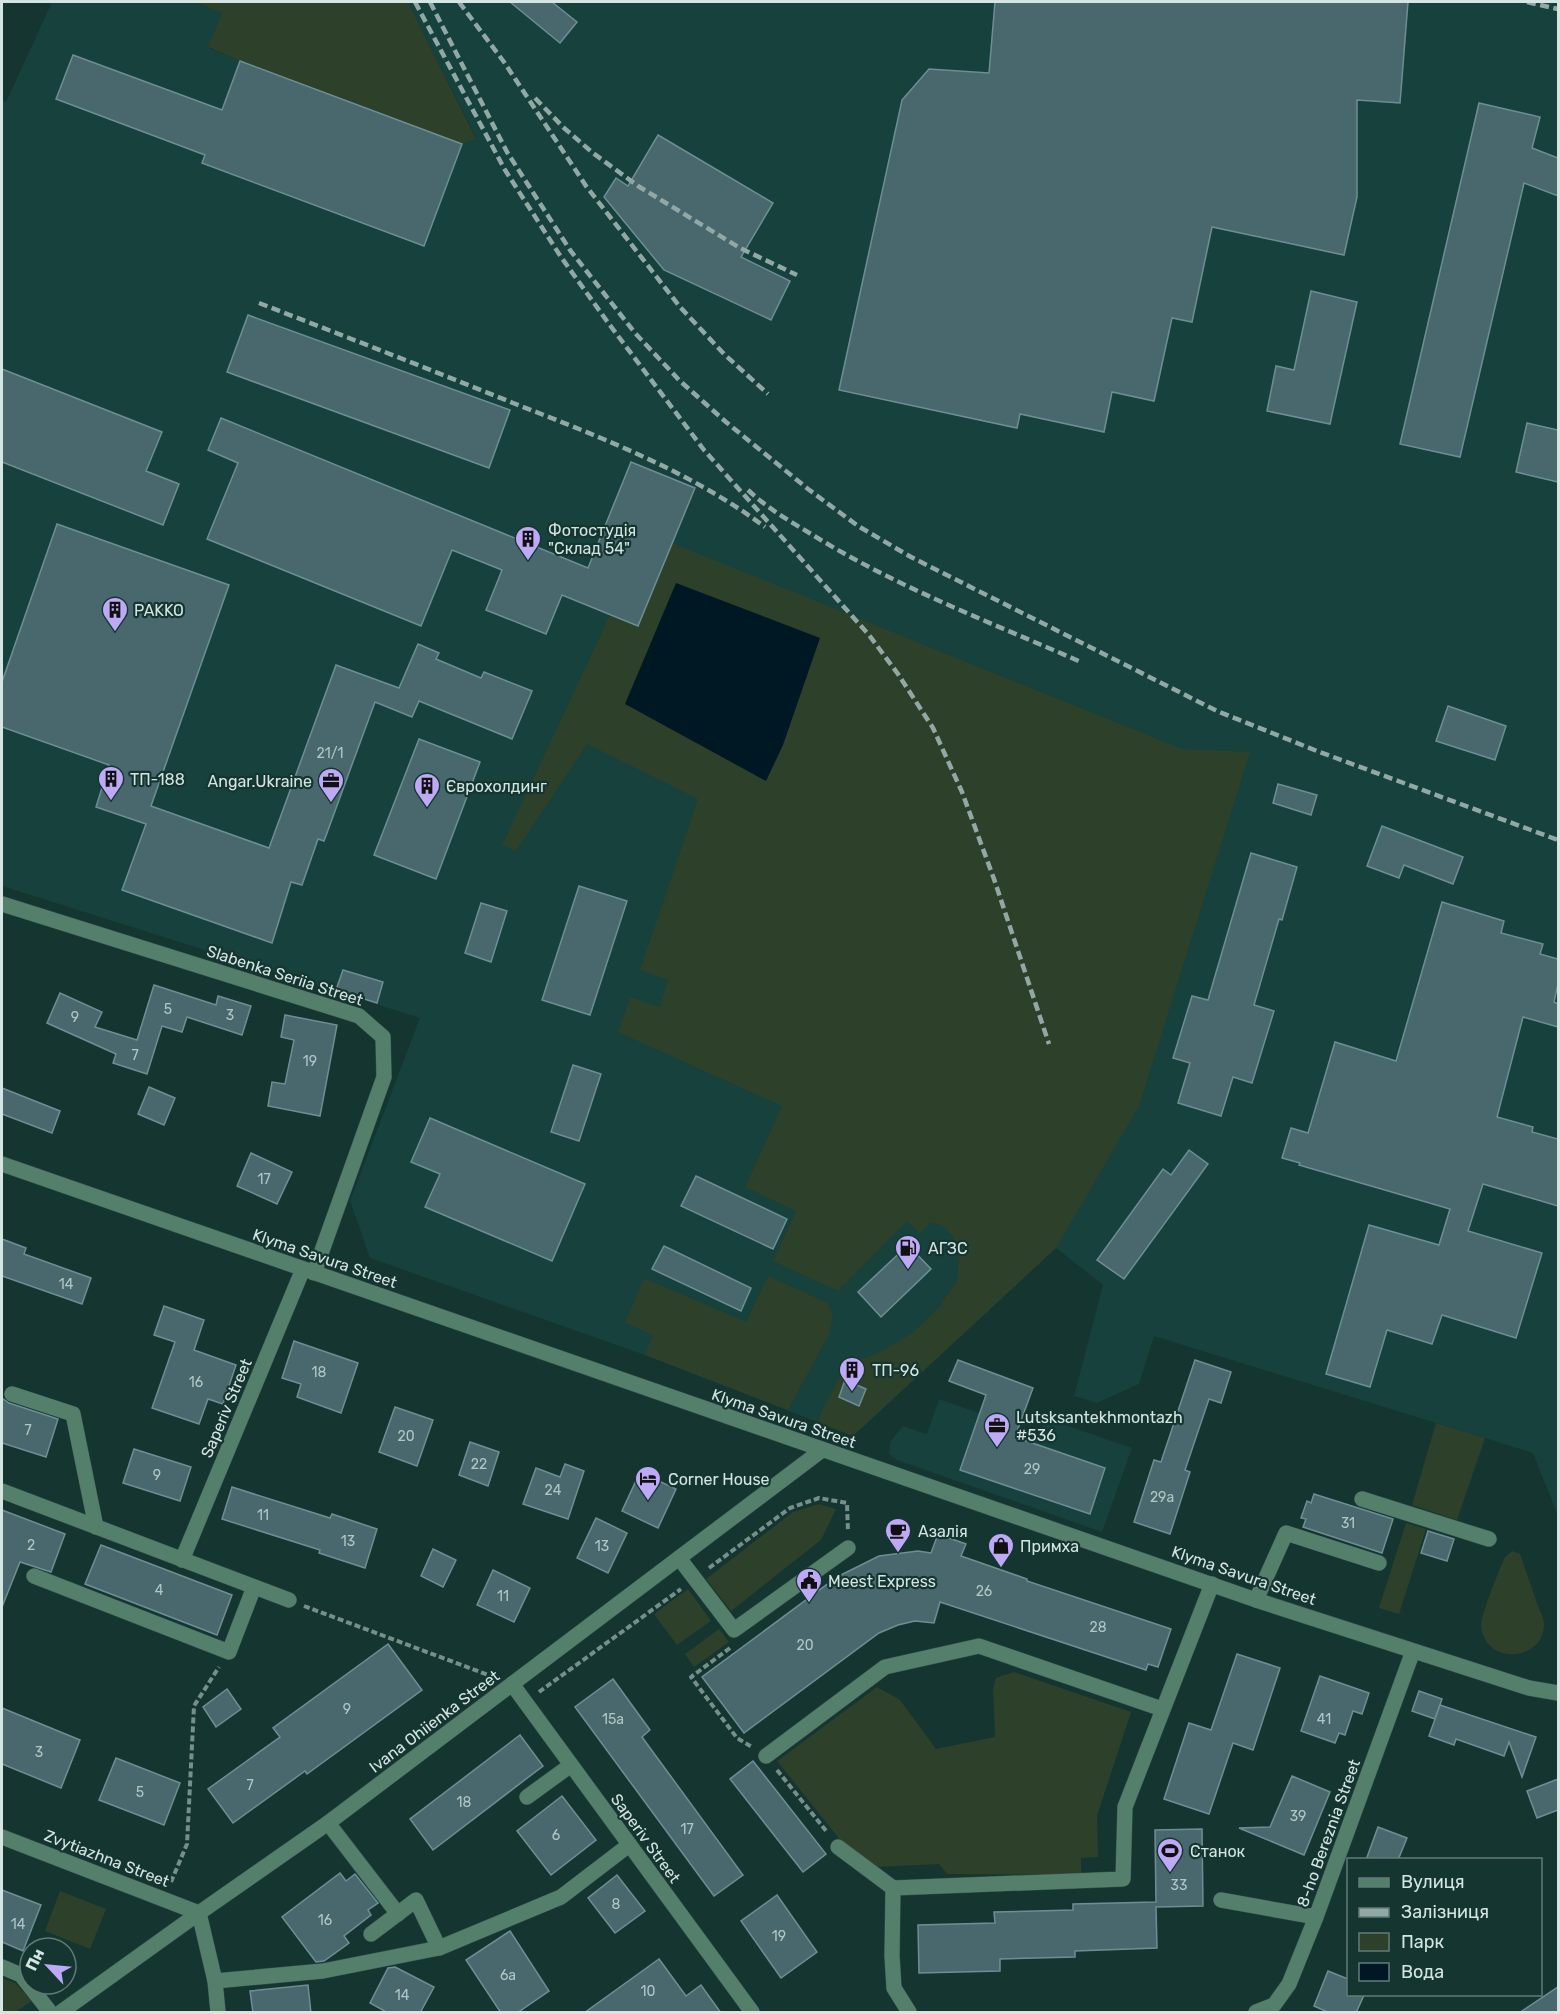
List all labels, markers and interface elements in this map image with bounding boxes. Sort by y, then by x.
place label: Фотостудія "Склад 54" [548,521,636,558]
building icon: Фотостудія "Склад 54" [513,524,543,562]
building icon: PAKKO [100,595,130,633]
place label: PAKKO [134,601,184,620]
house number: 21/1 [317,745,343,762]
building icon: ТП-188 [96,764,126,802]
office icon: Angar.Ukraine [316,766,346,804]
place label: ТП-188 [130,770,185,789]
building icon: Єврохолдинг [412,771,442,809]
place label: Angar.Ukraine [207,772,312,791]
place label: Єврохолдинг [446,777,547,796]
street label: Slabenka Seriia Street [204,941,366,1010]
house number: 5 [164,1001,172,1018]
house number: 3 [226,1007,234,1024]
house number: 9 [71,1009,79,1026]
house number: 7 [131,1047,139,1064]
house number: 19 [303,1053,317,1070]
house number: 17 [257,1171,271,1188]
street label: Klyma Savura Street [250,1225,400,1292]
fuel station icon: АГЗС [893,1233,923,1271]
place label: АГЗС [928,1239,968,1258]
house number: 14 [59,1276,74,1293]
building icon: ТП-96 [837,1355,867,1393]
street label: Saperiv Street [197,1356,256,1461]
place label: ТП-96 [872,1361,919,1380]
house number: 18 [312,1364,327,1381]
house number: 16 [189,1374,203,1391]
street label: Klyma Savura Street [709,1385,859,1452]
place label: Lutsksantekhmontazh #536 [1016,1408,1183,1445]
office icon: Lutsksantekhmontazh #536 [982,1411,1012,1449]
house number: 7 [24,1422,32,1439]
house number: 20 [397,1428,415,1445]
house number: 22 [471,1456,487,1473]
house number: 29 [1024,1461,1040,1478]
hotel icon: Corner House [633,1464,663,1502]
house number: 9 [153,1467,161,1484]
place label: Corner House [668,1470,770,1489]
house number: 24 [545,1482,562,1499]
house number: 29а [1150,1489,1174,1506]
house number: 11 [257,1507,269,1524]
house number: 31 [1341,1515,1355,1532]
cafe icon: Азалія [883,1516,913,1554]
place label: Азалія [918,1522,968,1541]
shop icon: Примха [986,1531,1016,1569]
house number: 13 [341,1533,355,1550]
house number: 2 [27,1537,35,1554]
place label: Примха [1020,1537,1079,1556]
house number: 13 [595,1538,609,1555]
street label: Klyma Savura Street [1169,1542,1319,1609]
public building icon: Meest Express [794,1566,824,1604]
place label: Meest Express [828,1572,936,1591]
house number: 4 [155,1582,164,1599]
house number: 26 [976,1583,992,1600]
house number: 11 [497,1588,509,1605]
house number: 28 [1089,1619,1107,1636]
house number: 20 [796,1637,814,1654]
street label: Ivana Ohiienka Street [365,1666,503,1777]
house number: 9 [343,1701,351,1718]
house number: 15а [602,1711,624,1728]
house number: 41 [1317,1711,1331,1728]
house number: 3 [35,1744,43,1761]
street label: 8-ho Bereznia Street [1293,1757,1364,1910]
house number: 7 [246,1777,254,1794]
house number: 5 [136,1784,144,1801]
street label: Saperiv Street [607,1790,684,1887]
house number: 18 [457,1794,472,1811]
house number: 39 [1290,1808,1306,1825]
house number: 17 [680,1821,694,1838]
street label: Zvytiazhna Street [42,1826,172,1891]
house number: 6 [552,1827,560,1844]
sports icon: Станок [1155,1836,1185,1874]
place label: Станок [1190,1842,1246,1861]
legend [1347,1858,1542,1996]
text: Вулиця [1401,1871,1465,1893]
house number: 33 [1171,1877,1187,1894]
house number: 8 [612,1896,621,1913]
text: Залізниця [1401,1901,1489,1923]
house number: 16 [318,1912,332,1929]
house number: 14 [11,1916,26,1933]
house number: 19 [772,1928,786,1945]
text: Парк [1401,1931,1445,1953]
north arrow [18,1936,78,1996]
text: Пн [22,1946,48,1974]
text: Вода [1401,1961,1444,1983]
house number: 6а [500,1967,516,1984]
house number: 10 [641,1983,656,2000]
house number: 14 [395,1987,410,2004]

